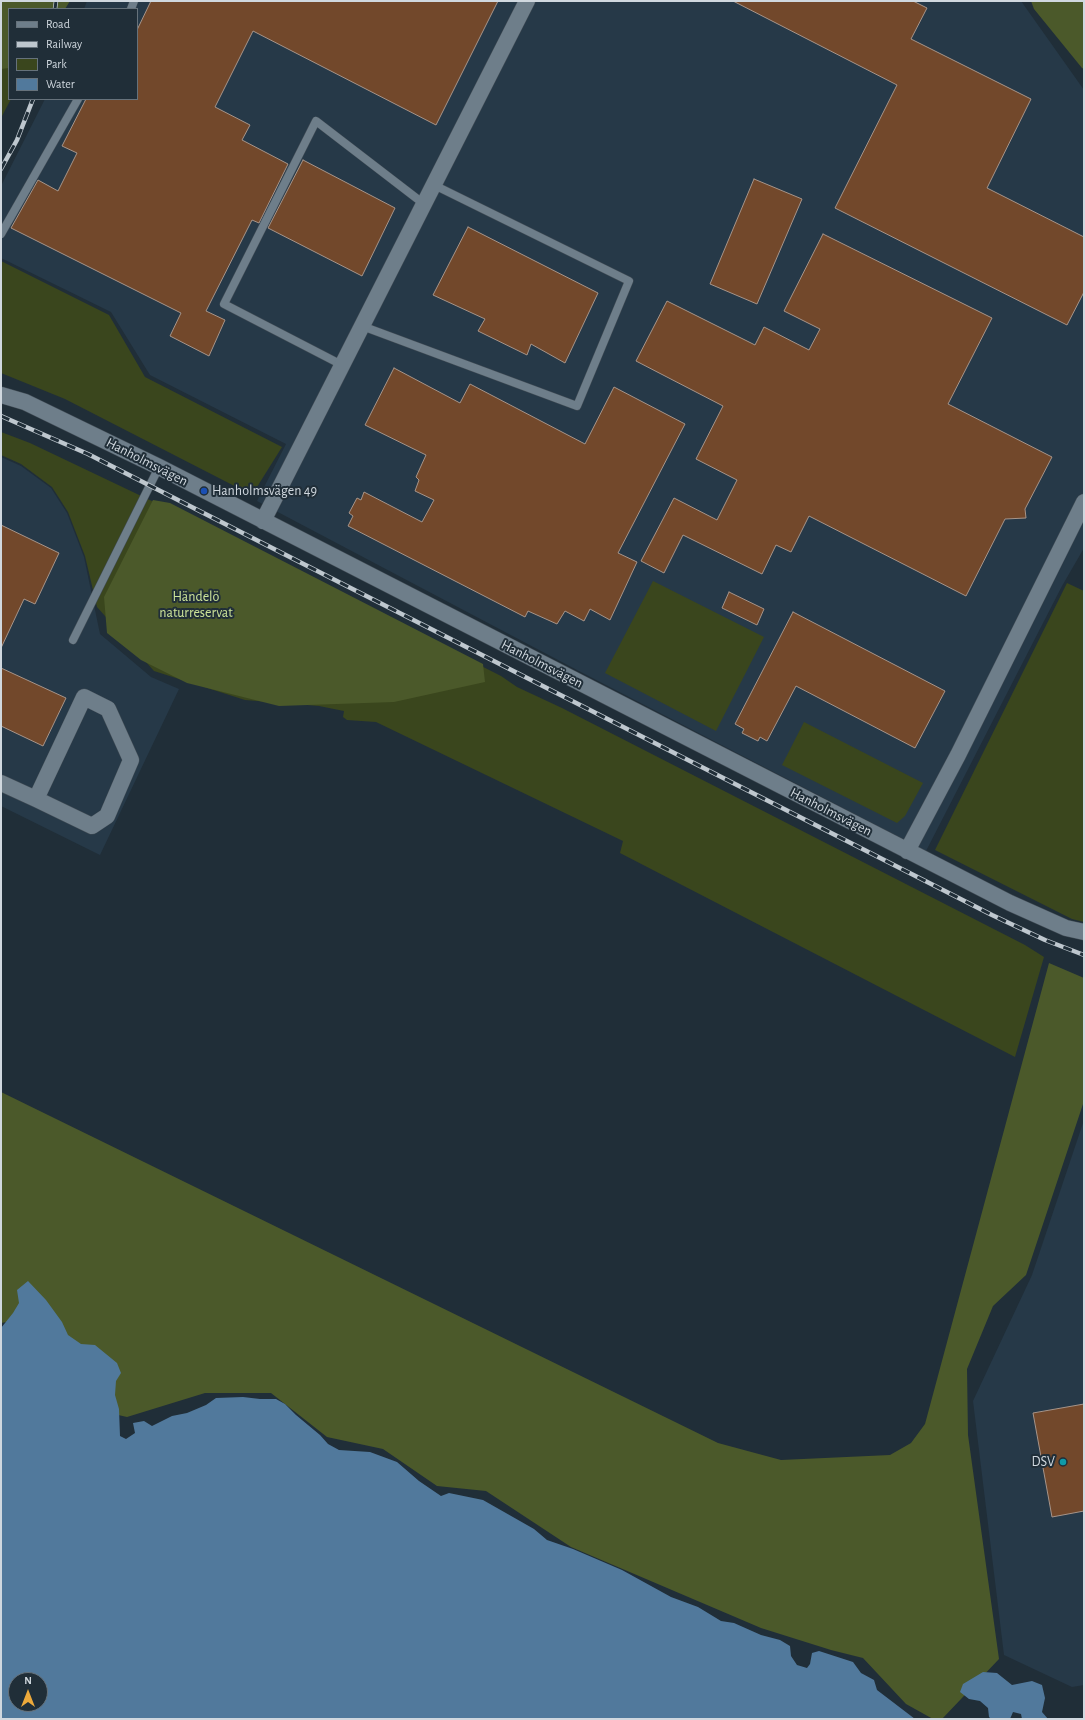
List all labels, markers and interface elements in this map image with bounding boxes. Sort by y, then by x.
legend [8,8,138,100]
text: Road [46,18,70,30]
text: Railway [46,38,82,50]
text: Park [46,58,67,70]
text: Water [46,78,75,90]
street label: Hanholmsvägen [103,434,191,490]
place label: Hanholmsvägen 49 [212,483,317,499]
marker: Hanholmsvägen 49 [199,486,209,496]
park label: Händelö naturreservat [159,589,233,622]
street label: Hanholmsvägen [498,636,586,692]
street label: Hanholmsvägen [787,784,875,840]
place label: DSV [1031,1454,1055,1470]
marker: DSV [1058,1457,1068,1467]
north arrow [8,1672,48,1712]
text: N [24,1675,32,1686]

